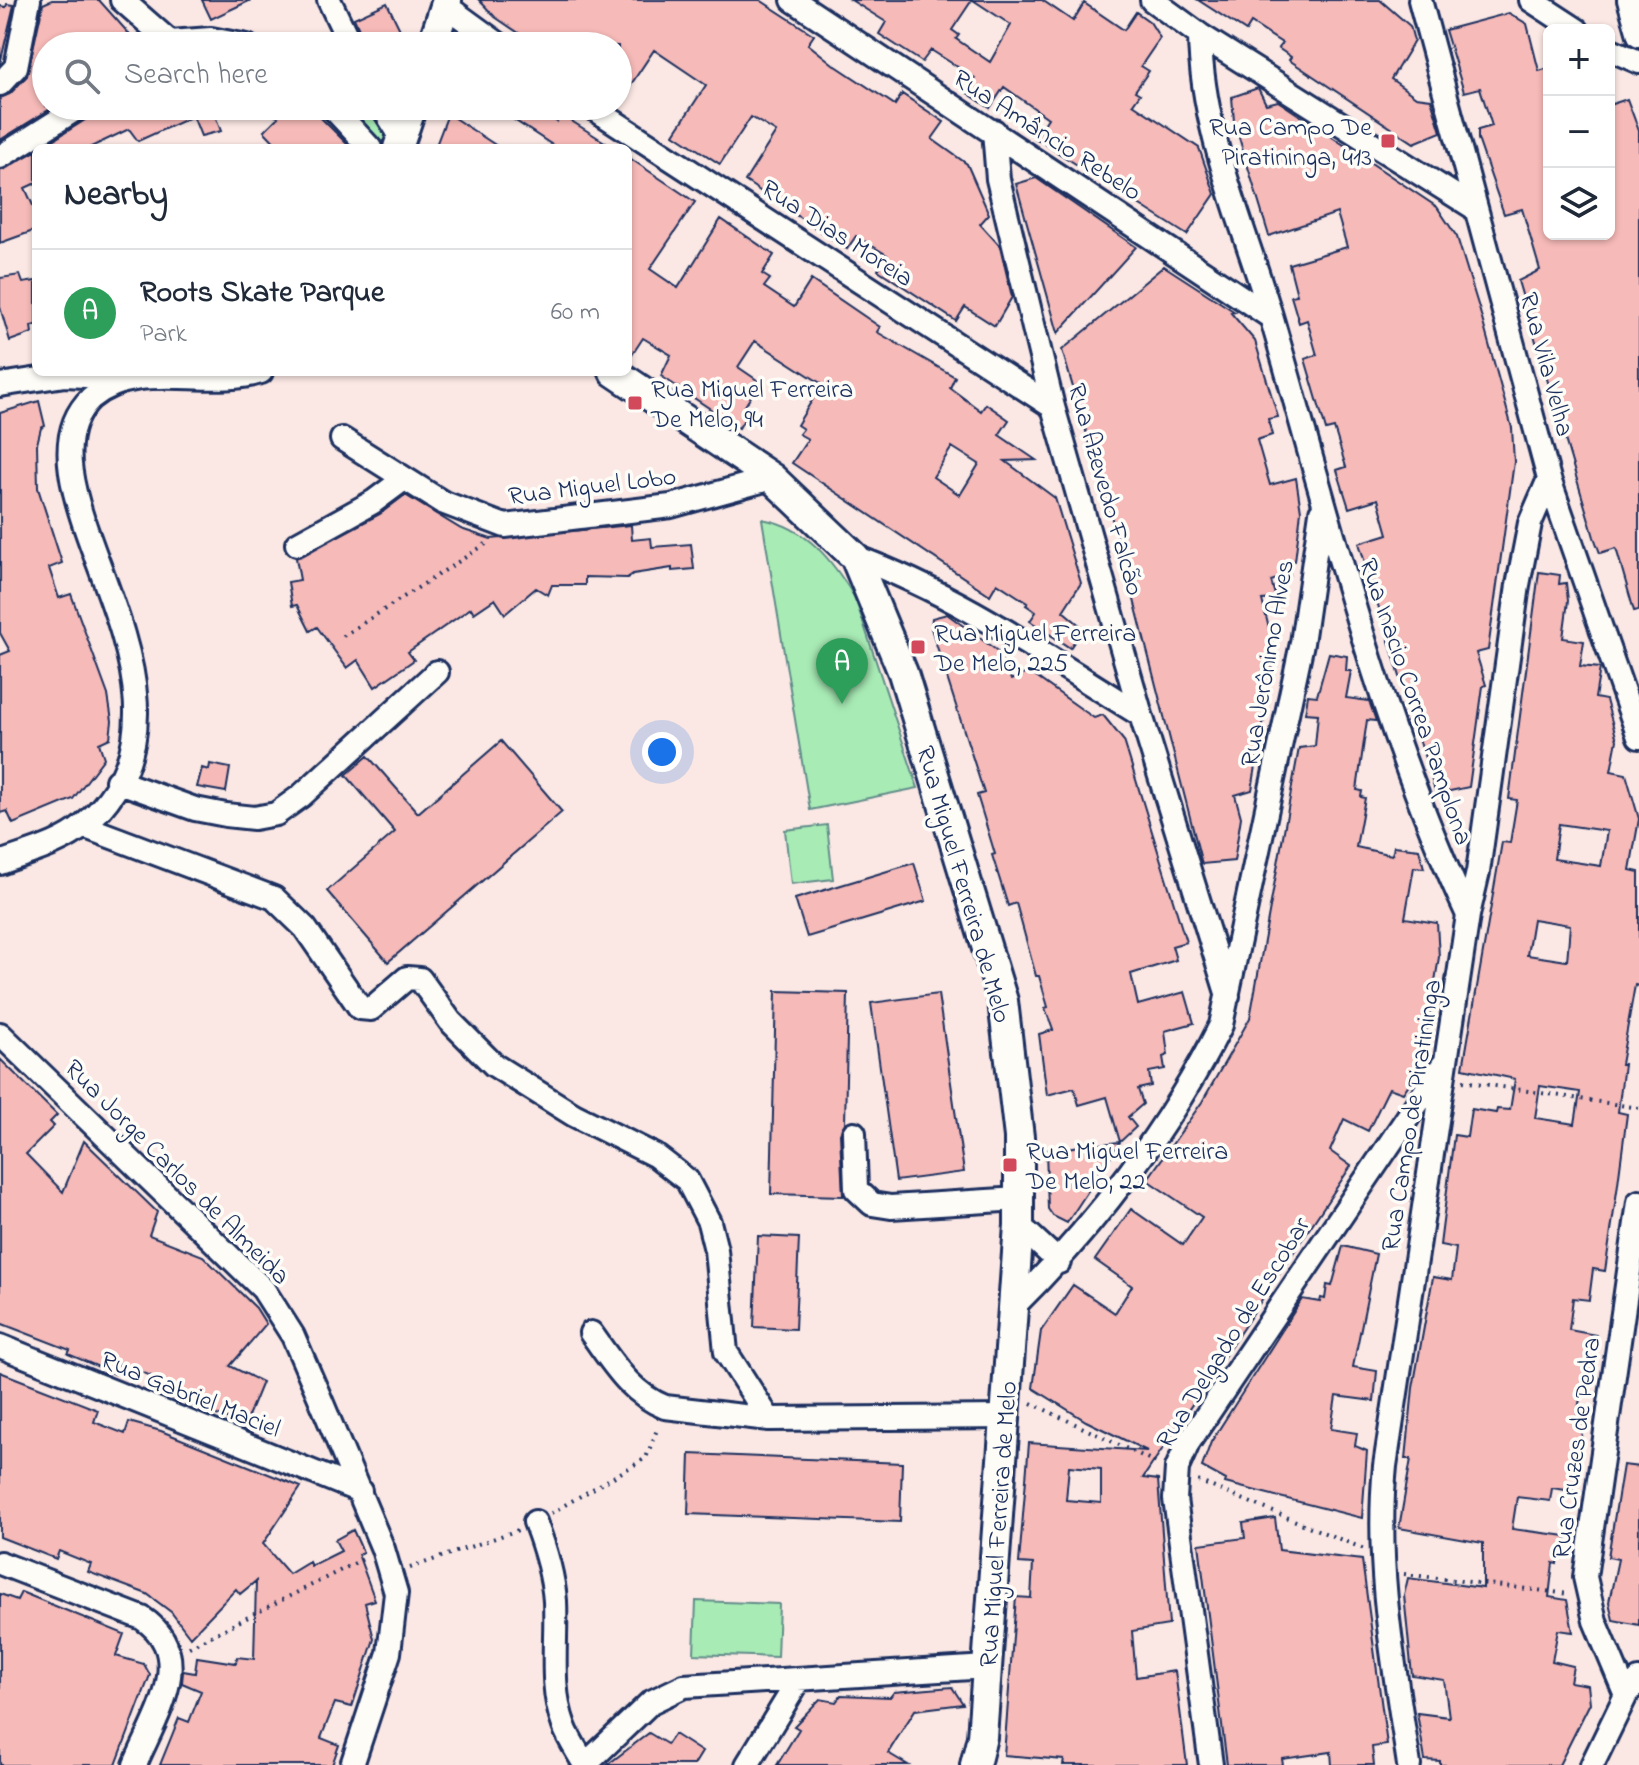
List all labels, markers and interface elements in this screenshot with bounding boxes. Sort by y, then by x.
map controls [1543,24,1615,240]
button: + [1543,24,1615,96]
search box [32,32,632,120]
icon: search [60,54,104,98]
text: Search here [124,54,268,98]
street label: Rua Amâncio Rebelo [944,61,1148,212]
button: − [1543,96,1615,168]
place label: Rua Campo De Piratininga, 413 [1209,110,1372,178]
marker: Rua Campo De Piratininga, 413 [1379,132,1397,150]
button: layers [1543,168,1615,240]
text: Nearby [64,171,168,221]
street label: Rua Dias Moreia [753,171,920,298]
text: Roots Skate Parque [140,272,384,316]
street label: Rua Vila Velha [1508,289,1583,441]
text: A [82,294,98,332]
text: 60 m [551,294,600,332]
text: Park [140,316,187,354]
place label: Rua Miguel Ferreira De Melo, 94 [650,372,853,440]
street label: Rua Azevedo Falcão [1056,379,1153,600]
marker: Rua Miguel Ferreira De Melo, 94 [626,394,644,412]
street label: Rua Miguel Lobo [506,459,678,517]
street label: Rua Inacio Correa Pamplona [1347,554,1481,850]
street label: Rua Jerônimo Alves [1232,557,1306,770]
place label: Rua Miguel Ferreira De Melo, 225 [933,616,1136,684]
pin: A [816,638,868,704]
marker: Rua Miguel Ferreira De Melo, 225 [909,638,927,656]
your location [642,732,682,772]
street label: Rua Miguel Ferreira de Melo [904,742,1020,1028]
street label: Rua Campo de Piratininga [1373,977,1453,1254]
street label: Rua Jorge Carlos de Almeida [54,1051,298,1295]
place label: Rua Miguel Ferreira De Melo, 22 [1025,1134,1228,1202]
marker: Rua Miguel Ferreira De Melo, 22 [1001,1156,1019,1174]
street label: Rua Delgado de Escobar [1148,1209,1322,1457]
street label: Rua Cruzes de Pedra [1544,1335,1612,1562]
street label: Rua Gabriel Maciel [94,1342,286,1449]
street label: Rua Miguel Ferreira de Melo [971,1380,1029,1669]

